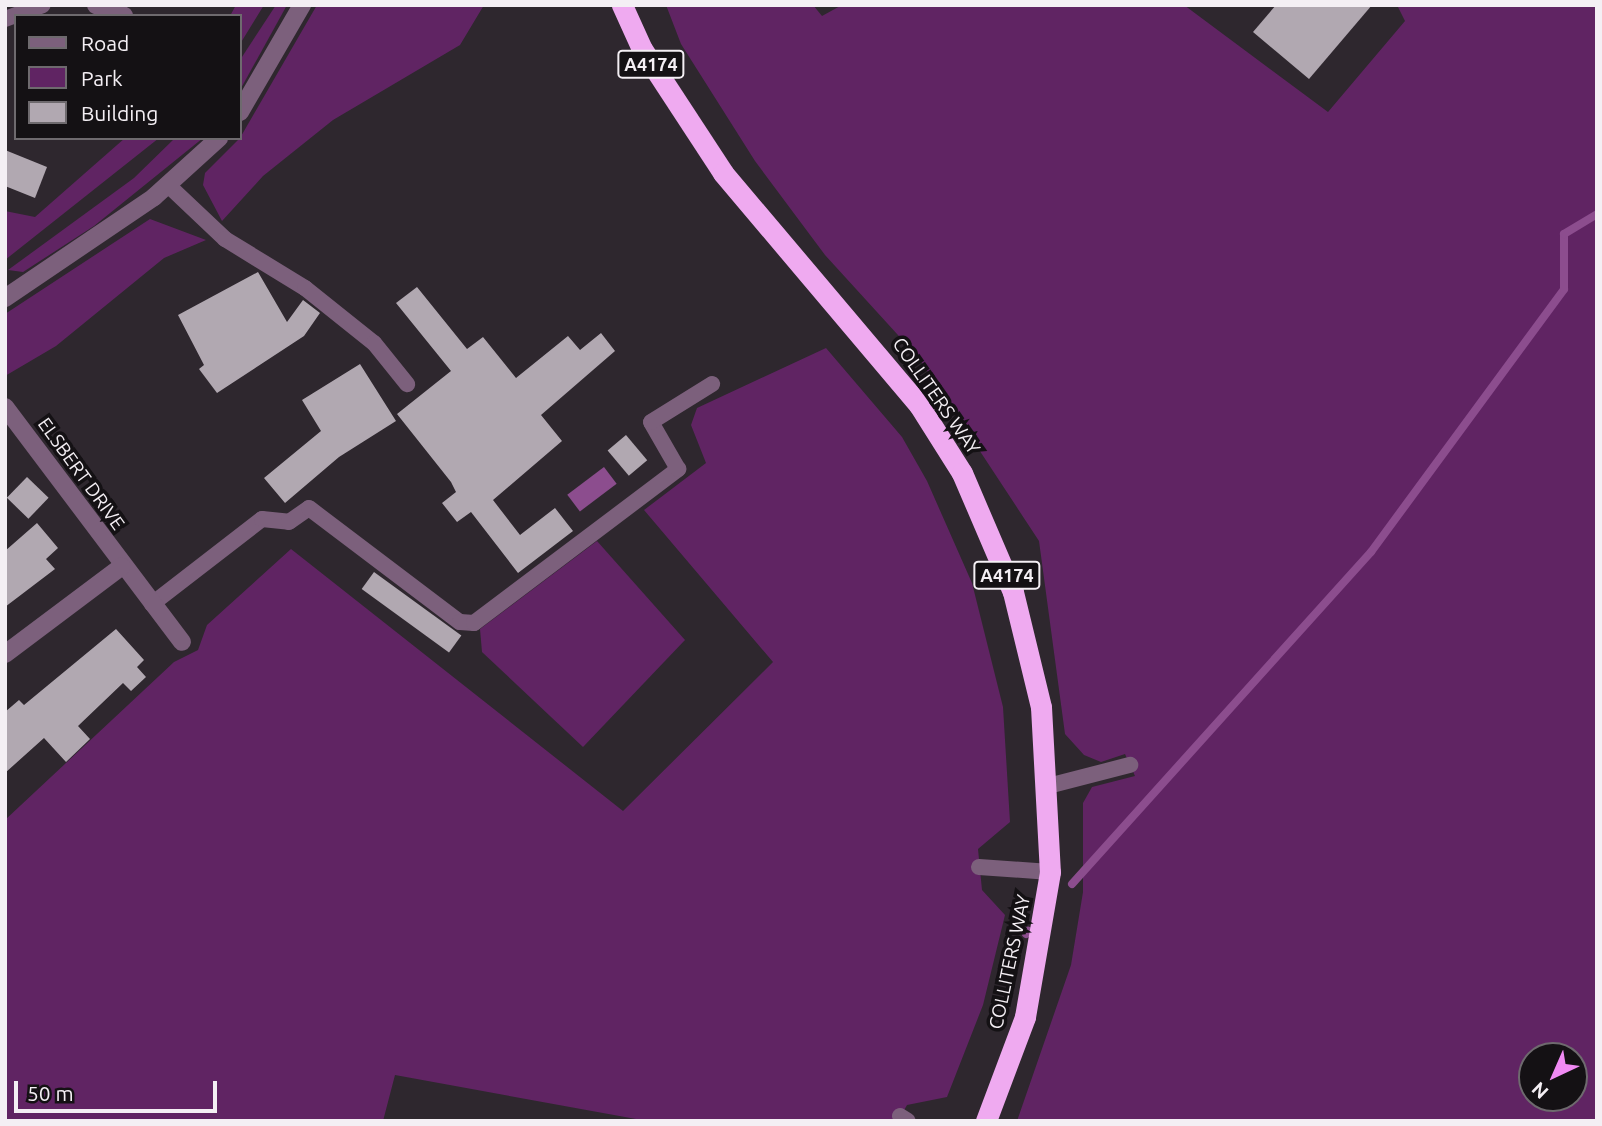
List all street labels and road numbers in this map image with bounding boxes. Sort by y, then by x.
road number: A4174 [616,50,686,78]
street label: COLLITERS WAY [887,333,985,459]
street label: ELSBERT DRIVE [33,414,129,534]
road number: A4174 [972,560,1042,590]
street label: COLLITERS WAY [985,893,1035,1031]

